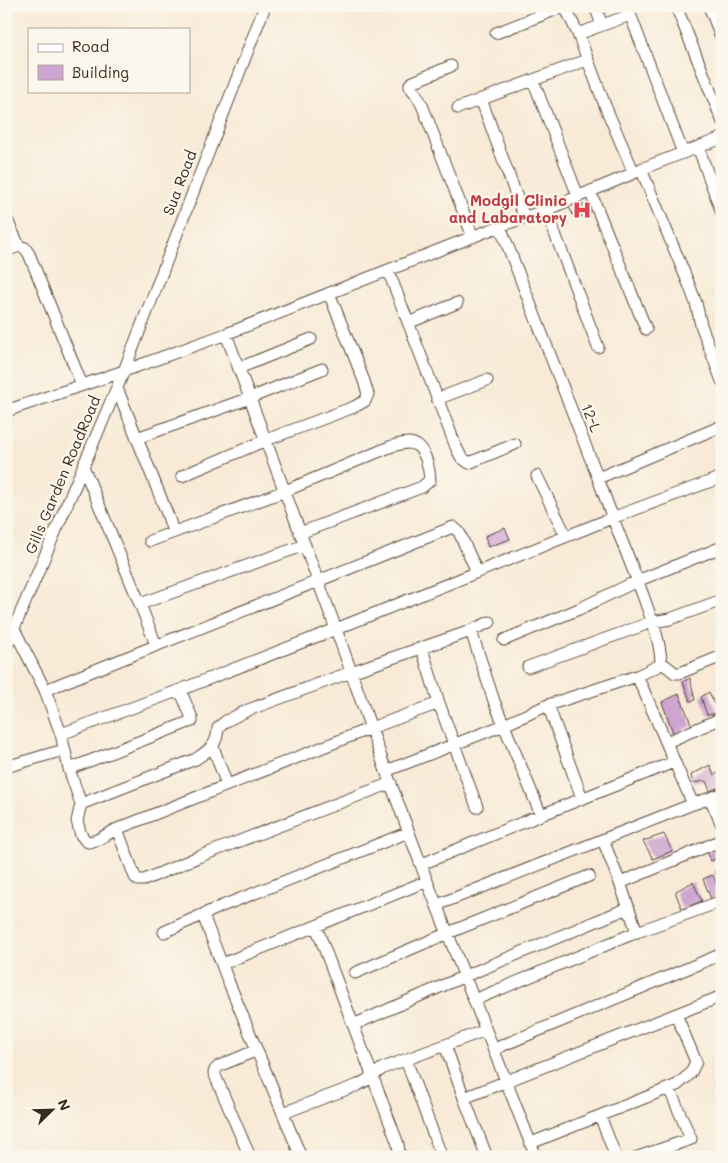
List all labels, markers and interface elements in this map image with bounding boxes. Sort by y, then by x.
legend [28,28,190,92]
text: Road [72,36,109,56]
text: Building [72,62,129,82]
street label: Sua Road [158,147,201,218]
place label: Modgil Clinic and Labaratory [449,190,567,227]
hospital icon: Modgil Clinic and Labaratory [571,199,593,221]
street label: Gills Garden RoadRoad [20,392,104,557]
street label: 12-L [577,400,607,435]
north arrow [28,1086,78,1136]
text: N [54,1096,75,1113]

